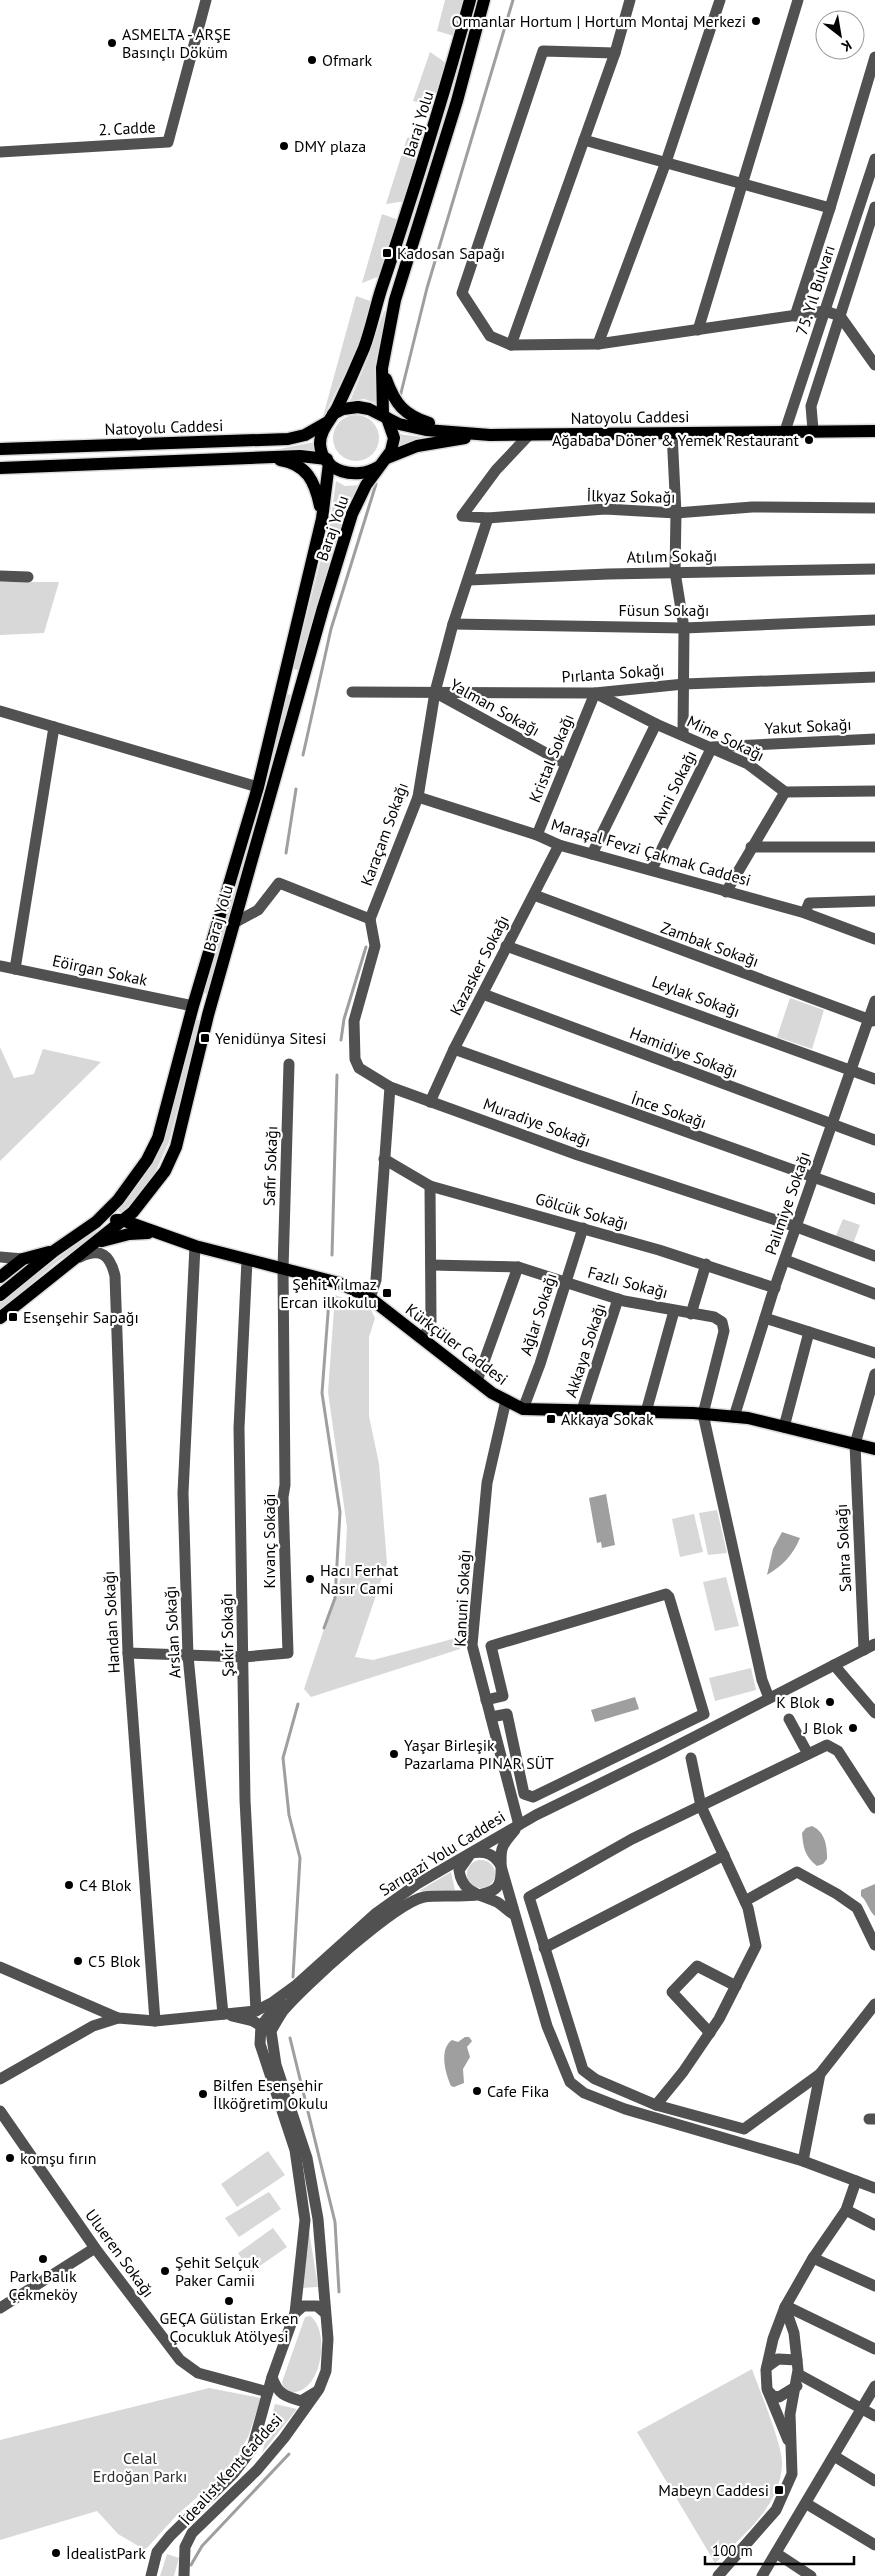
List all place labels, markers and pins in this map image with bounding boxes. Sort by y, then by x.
place label: Ormanlar Hortum | Hortum Montaj Merkezi [451,11,746,31]
marker: Ormanlar Hortum | Hortum Montaj Merkezi [750,15,762,27]
place label: ASMELTA - ARŞE Basınçlı Döküm [122,24,231,62]
marker: ASMELTA - ARŞE Basınçlı Döküm [106,37,118,49]
place label: Ofmark [322,50,372,70]
marker: Ofmark [306,54,318,66]
place label: DMY plaza [294,136,366,156]
marker: DMY plaza [278,140,290,152]
place label: Kadosan Sapağı [397,243,505,263]
marker: Kadosan Sapağı [381,247,393,259]
place label: Ağababa Döner & Yemek Restaurant [552,430,800,450]
marker: Ağababa Döner & Yemek Restaurant [803,434,815,446]
place label: Yenidünya Sitesi [215,1028,327,1048]
marker: Yenidünya Sitesi [199,1032,211,1044]
place label: Şehit Yılmaz Ercan ilkokulu [280,1274,377,1312]
marker: Şehit Yılmaz Ercan ilkokulu [381,1287,393,1299]
place label: Esenşehir Sapağı [23,1307,139,1327]
marker: Esenşehir Sapağı [7,1311,19,1323]
place label: Akkaya Sokak [561,1409,654,1429]
marker: Akkaya Sokak [545,1413,557,1425]
place label: Hacı Ferhat Nasır Cami [320,1560,399,1598]
marker: Hacı Ferhat Nasır Cami [304,1573,316,1585]
place label: K Blok [776,1692,820,1712]
marker: K Blok [824,1696,836,1708]
place label: J Blok [803,1718,843,1738]
marker: J Blok [847,1722,859,1734]
place label: Yaşar Birleşik Pazarlama PINAR SÜT [404,1735,554,1773]
marker: Yaşar Birleşik Pazarlama PINAR SÜT [388,1748,400,1760]
place label: C4 Blok [79,1875,132,1895]
marker: C4 Blok [63,1879,75,1891]
place label: C5 Blok [88,1951,141,1971]
marker: C5 Blok [72,1955,84,1967]
place label: Bilfen Esenşehir İlköğretim Okulu [213,2075,328,2113]
place label: Cafe Fika [487,2081,549,2101]
marker: Cafe Fika [471,2085,483,2097]
marker: Bilfen Esenşehir İlköğretim Okulu [197,2088,209,2100]
place label: komşu fırın [20,2148,97,2168]
marker: komşu fırın [4,2152,16,2164]
place label: Şehit Selçuk Paker Camii [175,2252,259,2290]
marker: Park Balık Çekmeköy [37,2253,49,2265]
marker: Şehit Selçuk Paker Camii [159,2265,171,2277]
place label: Park Balık Çekmeköy [9,2266,78,2304]
marker: GEÇA Gülistan Erken Çocukluk Atölyesi [223,2295,235,2307]
place label: GEÇA Gülistan Erken Çocukluk Atölyesi [160,2308,298,2346]
place label: Mabeyn Caddesi [658,2480,769,2500]
marker: Mabeyn Caddesi [773,2484,785,2496]
place label: İdealistPark [66,2543,146,2563]
marker: İdealistPark [50,2547,62,2559]

